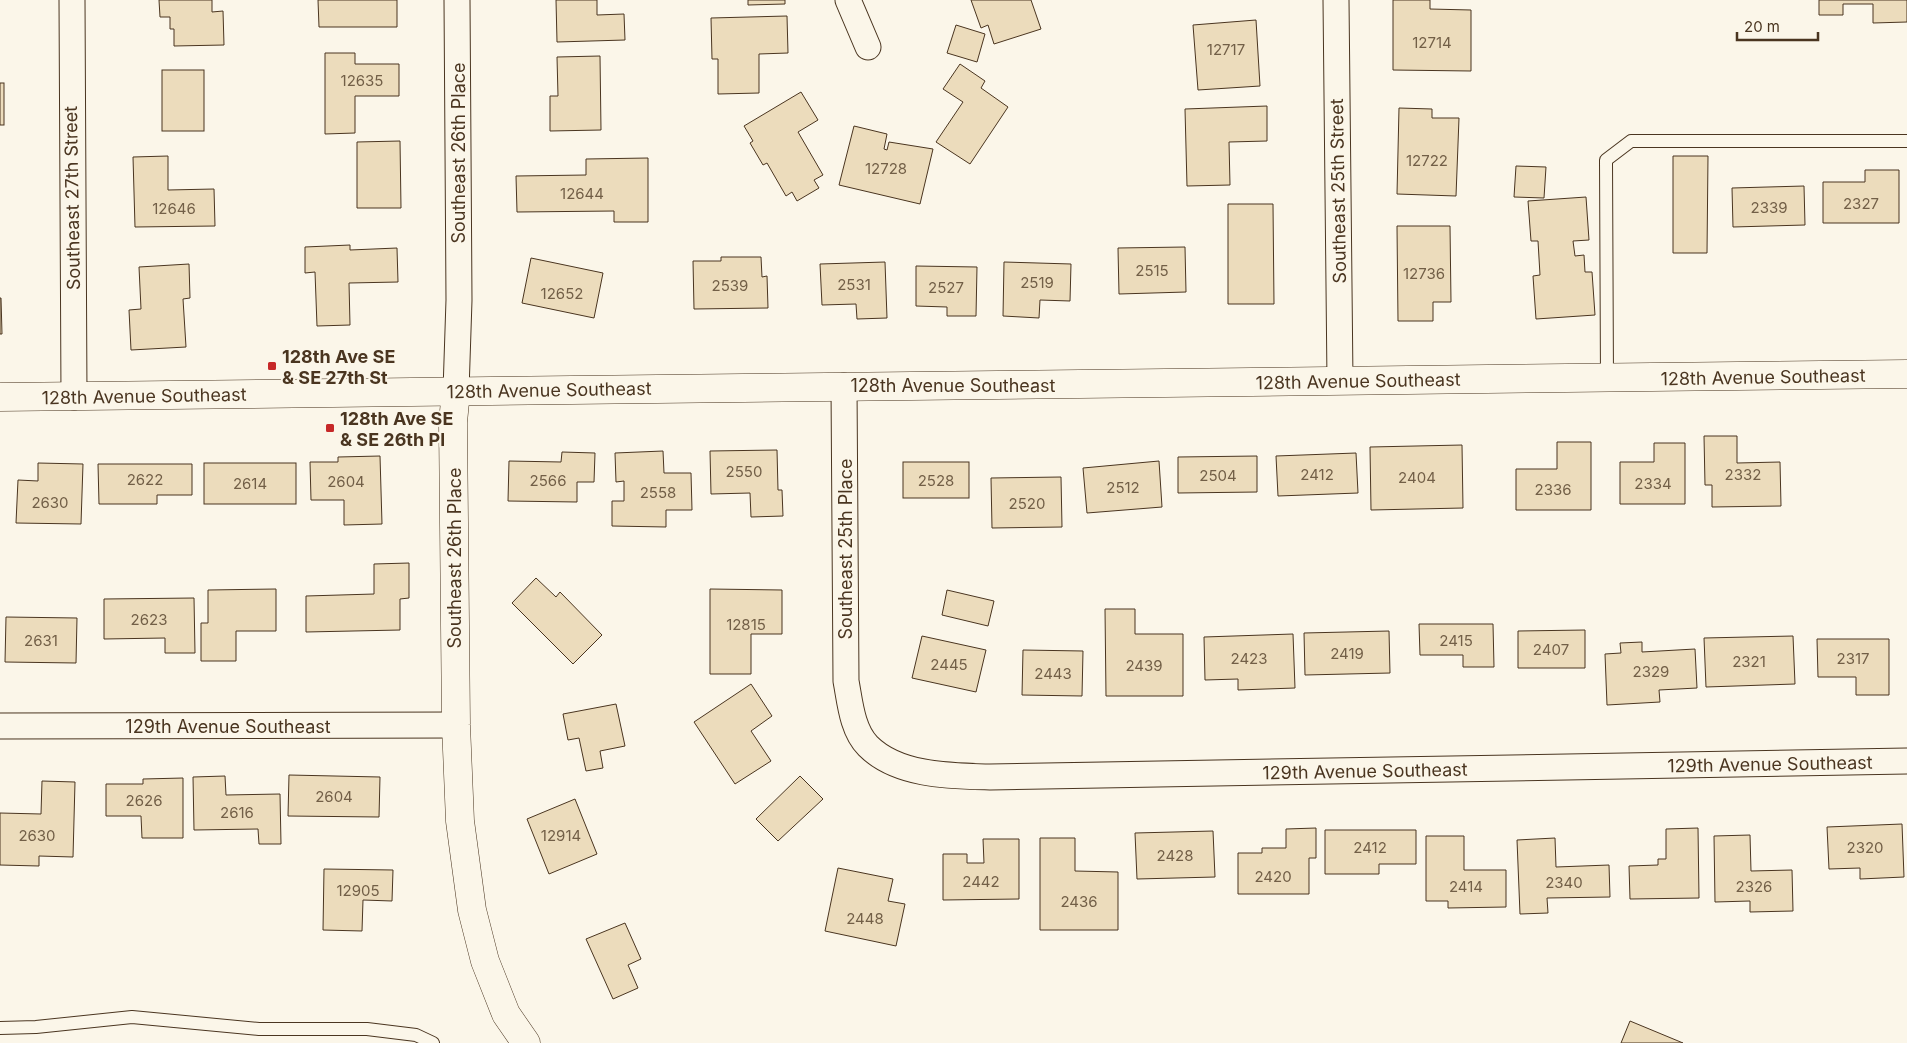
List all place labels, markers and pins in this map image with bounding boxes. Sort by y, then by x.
place label: 128th Ave SE & SE 27th St [282,346,395,388]
marker: 128th Ave SE & SE 27th St [266,360,278,372]
place label: 128th Ave SE & SE 26th Pl [340,408,453,450]
marker: 128th Ave SE & SE 26th Pl [324,422,336,434]

